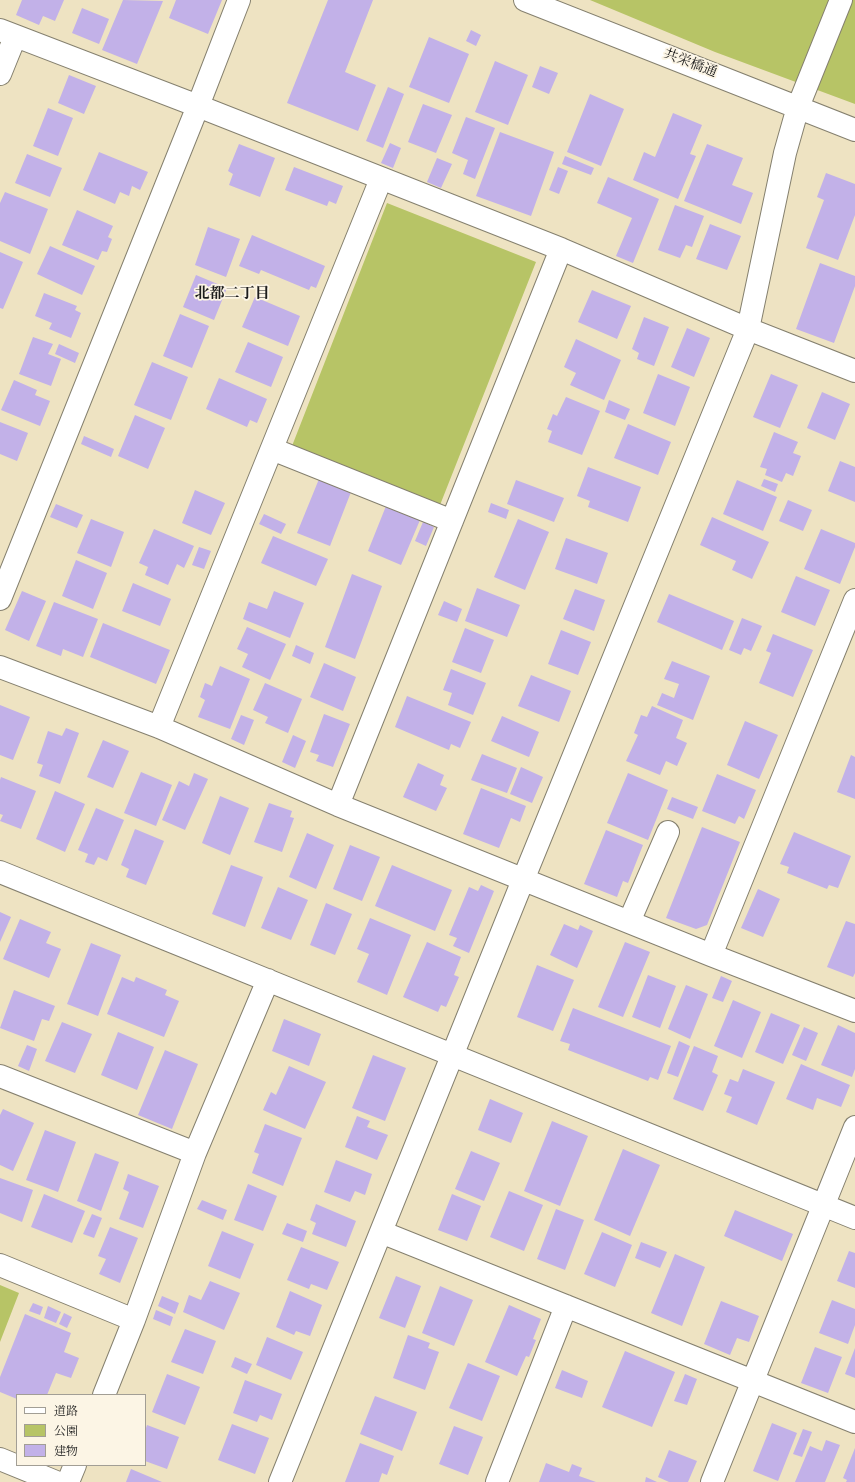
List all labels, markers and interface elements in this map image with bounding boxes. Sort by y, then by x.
street label: 共栄橋通 [661,46,719,82]
district label: 北都二丁目 [195,286,269,304]
legend [16,1394,146,1466]
text: 道路 [54,1404,78,1419]
text: 公園 [54,1424,78,1439]
text: 建物 [54,1444,78,1459]

